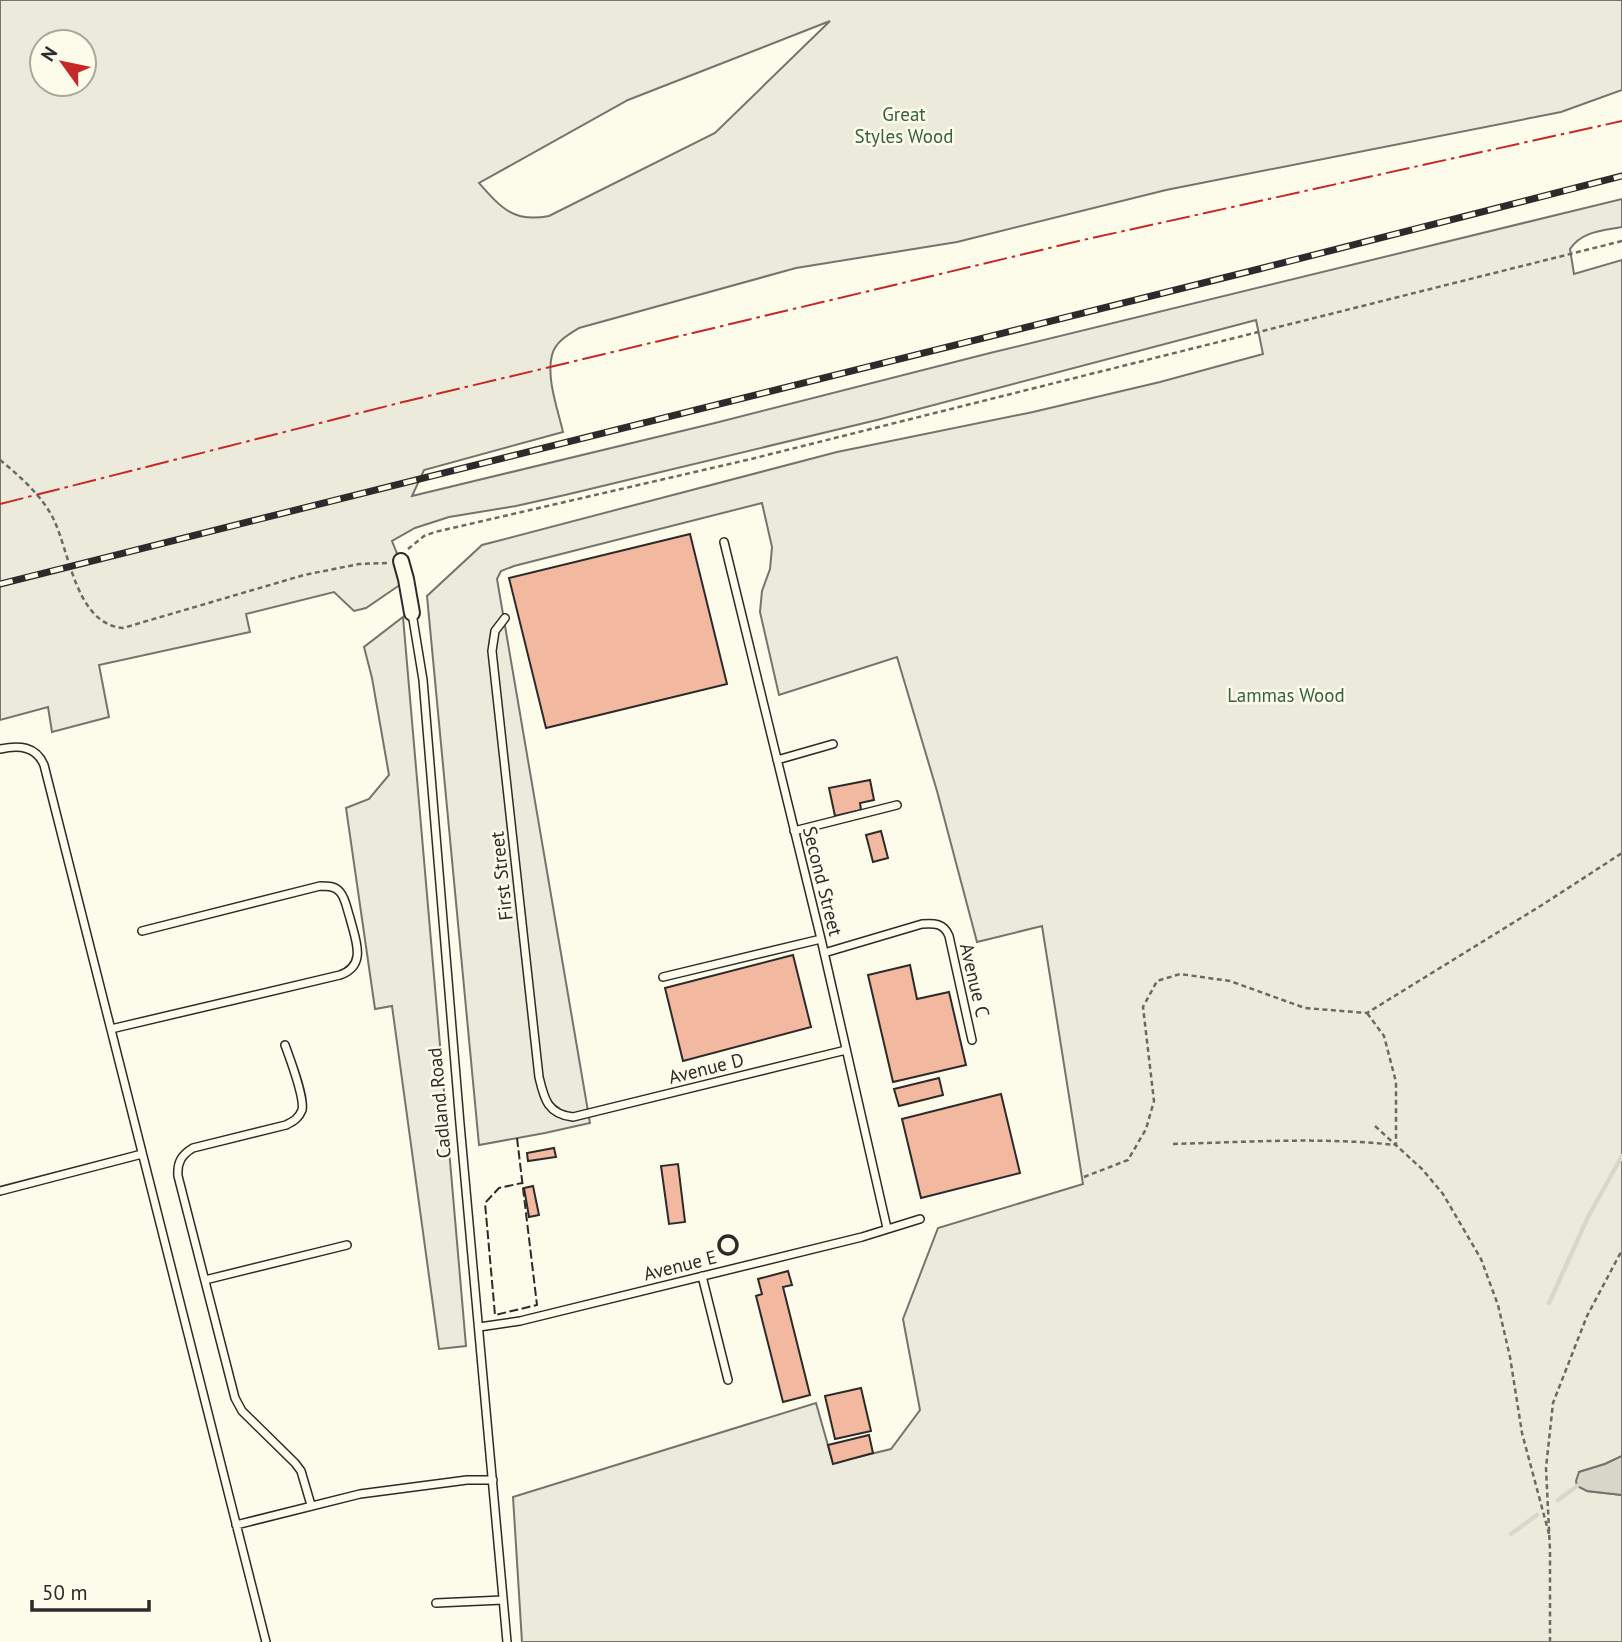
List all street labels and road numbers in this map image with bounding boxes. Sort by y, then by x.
street label: Second Street [798,824,848,939]
street label: First Street [484,830,518,922]
street label: Avenue C [955,941,995,1020]
street label: Cadland Road [422,1047,456,1159]
street label: Avenue D [666,1047,746,1089]
street label: Avenue E [641,1244,719,1286]

